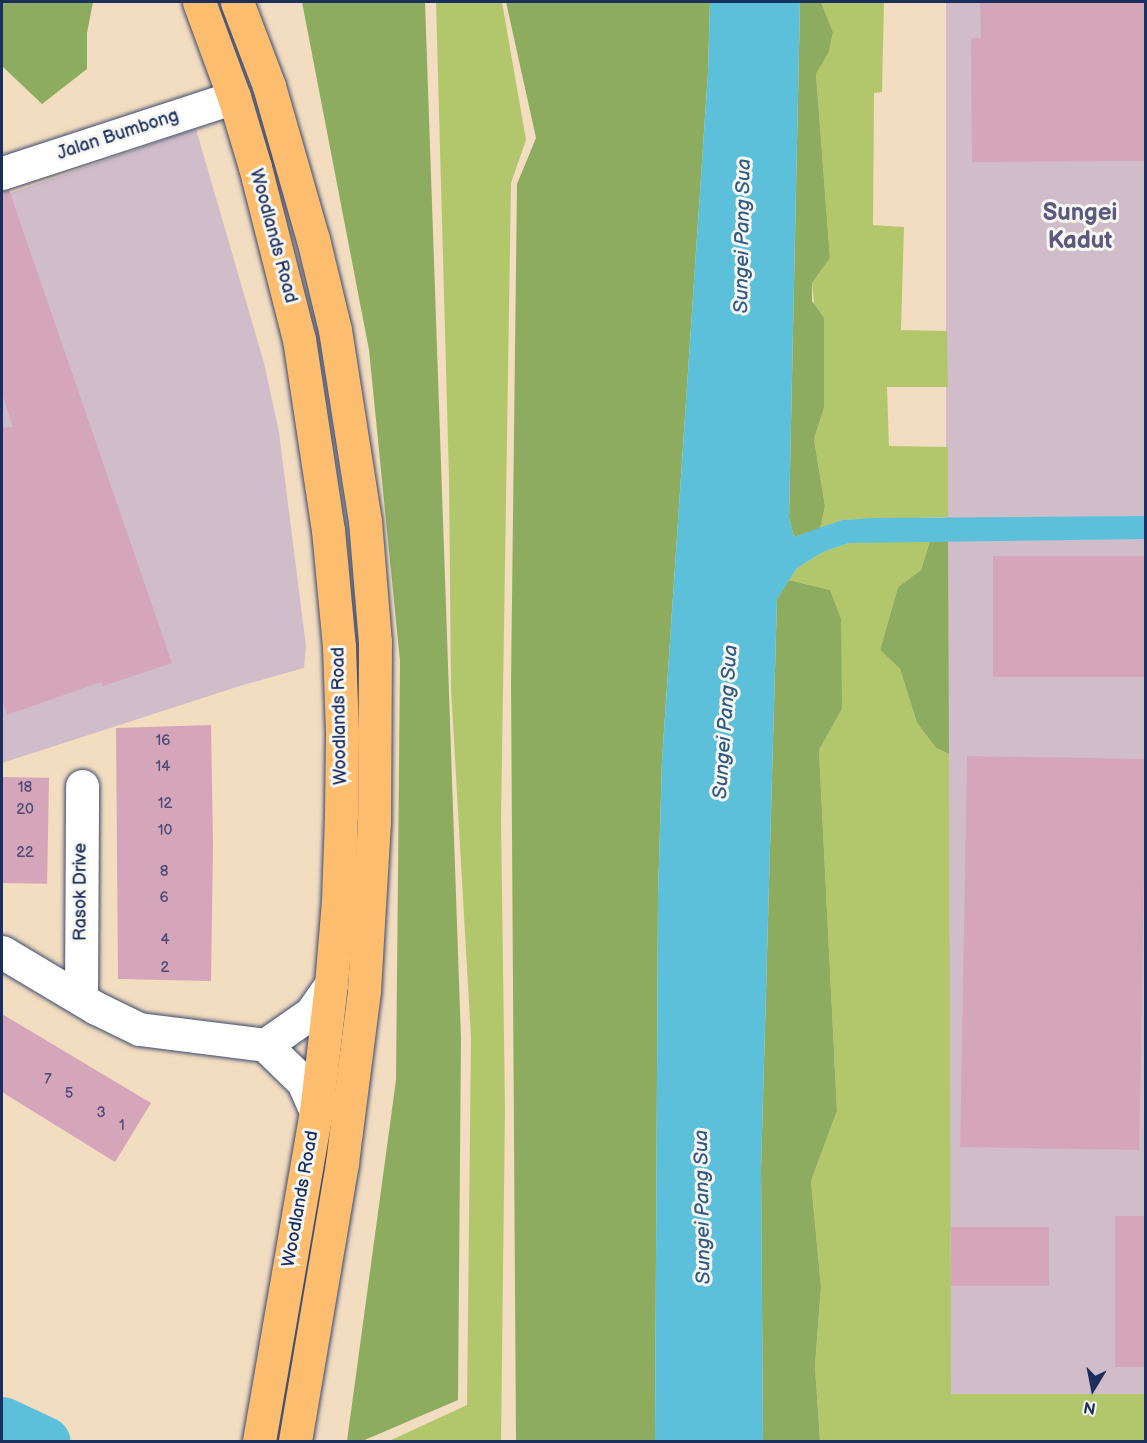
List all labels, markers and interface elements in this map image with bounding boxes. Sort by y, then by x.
street label: Jalan Bumbong [54,105,182,165]
water label: Sungei Pang Sua [730,158,756,314]
street label: Woodlands Road [245,167,301,305]
district label: Sungei Kadut [1043,199,1117,255]
water label: Sungei Pang Sua [709,644,743,800]
street label: Woodlands Road [328,647,352,785]
house number: 16 [156,732,170,750]
house number: 14 [156,758,170,776]
house number: 18 [18,779,32,797]
house number: 12 [158,795,172,813]
house number: 20 [16,801,34,819]
house number: 10 [158,822,172,840]
street label: Rasok Drive [70,843,92,941]
house number: 22 [16,844,34,862]
house number: 8 [160,863,168,881]
house number: 6 [159,889,169,907]
house number: 4 [160,931,170,949]
house number: 2 [161,959,169,977]
house number: 7 [44,1071,52,1089]
house number: 5 [65,1085,73,1103]
house number: 3 [96,1104,106,1122]
house number: 1 [119,1117,125,1135]
street label: Woodlands Road [278,1129,324,1269]
water label: Sungei Pang Sua [690,1129,716,1285]
north arrow [1063,1359,1123,1419]
text: N [1082,1397,1097,1418]

